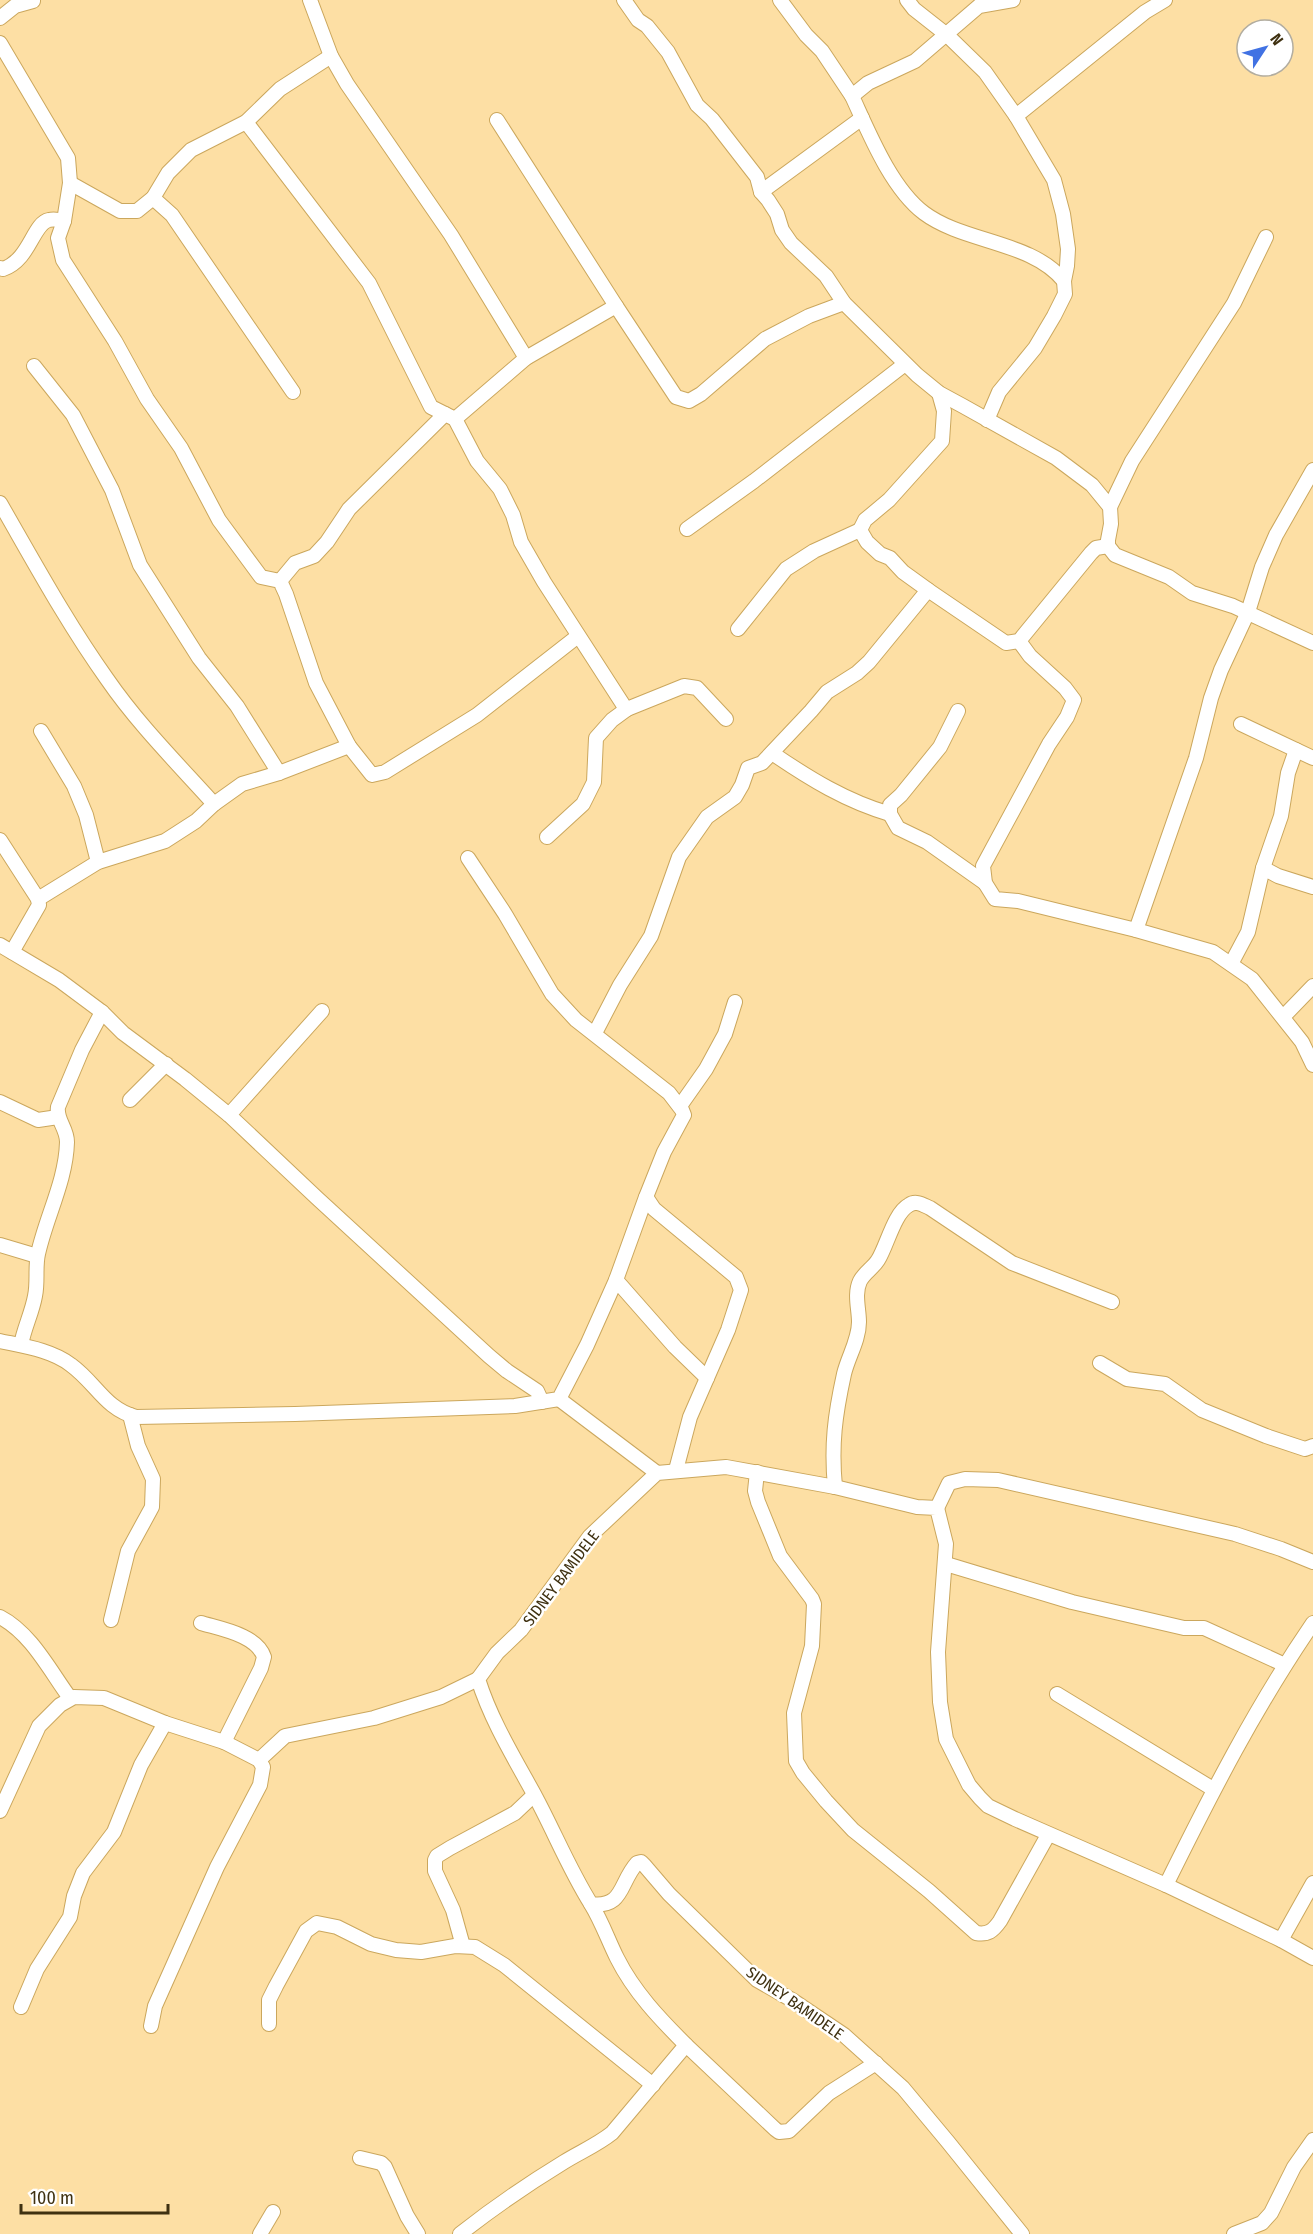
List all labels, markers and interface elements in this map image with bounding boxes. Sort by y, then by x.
north arrow [1235,18,1295,78]
text: N [1266,30,1287,49]
street label: SIDNEY BAMIDELE [519,1527,603,1629]
street label: SIDNEY BAMIDELE [743,1962,847,2044]
scale bar [21,2177,168,2215]
text: 100 m [30,2187,74,2209]

